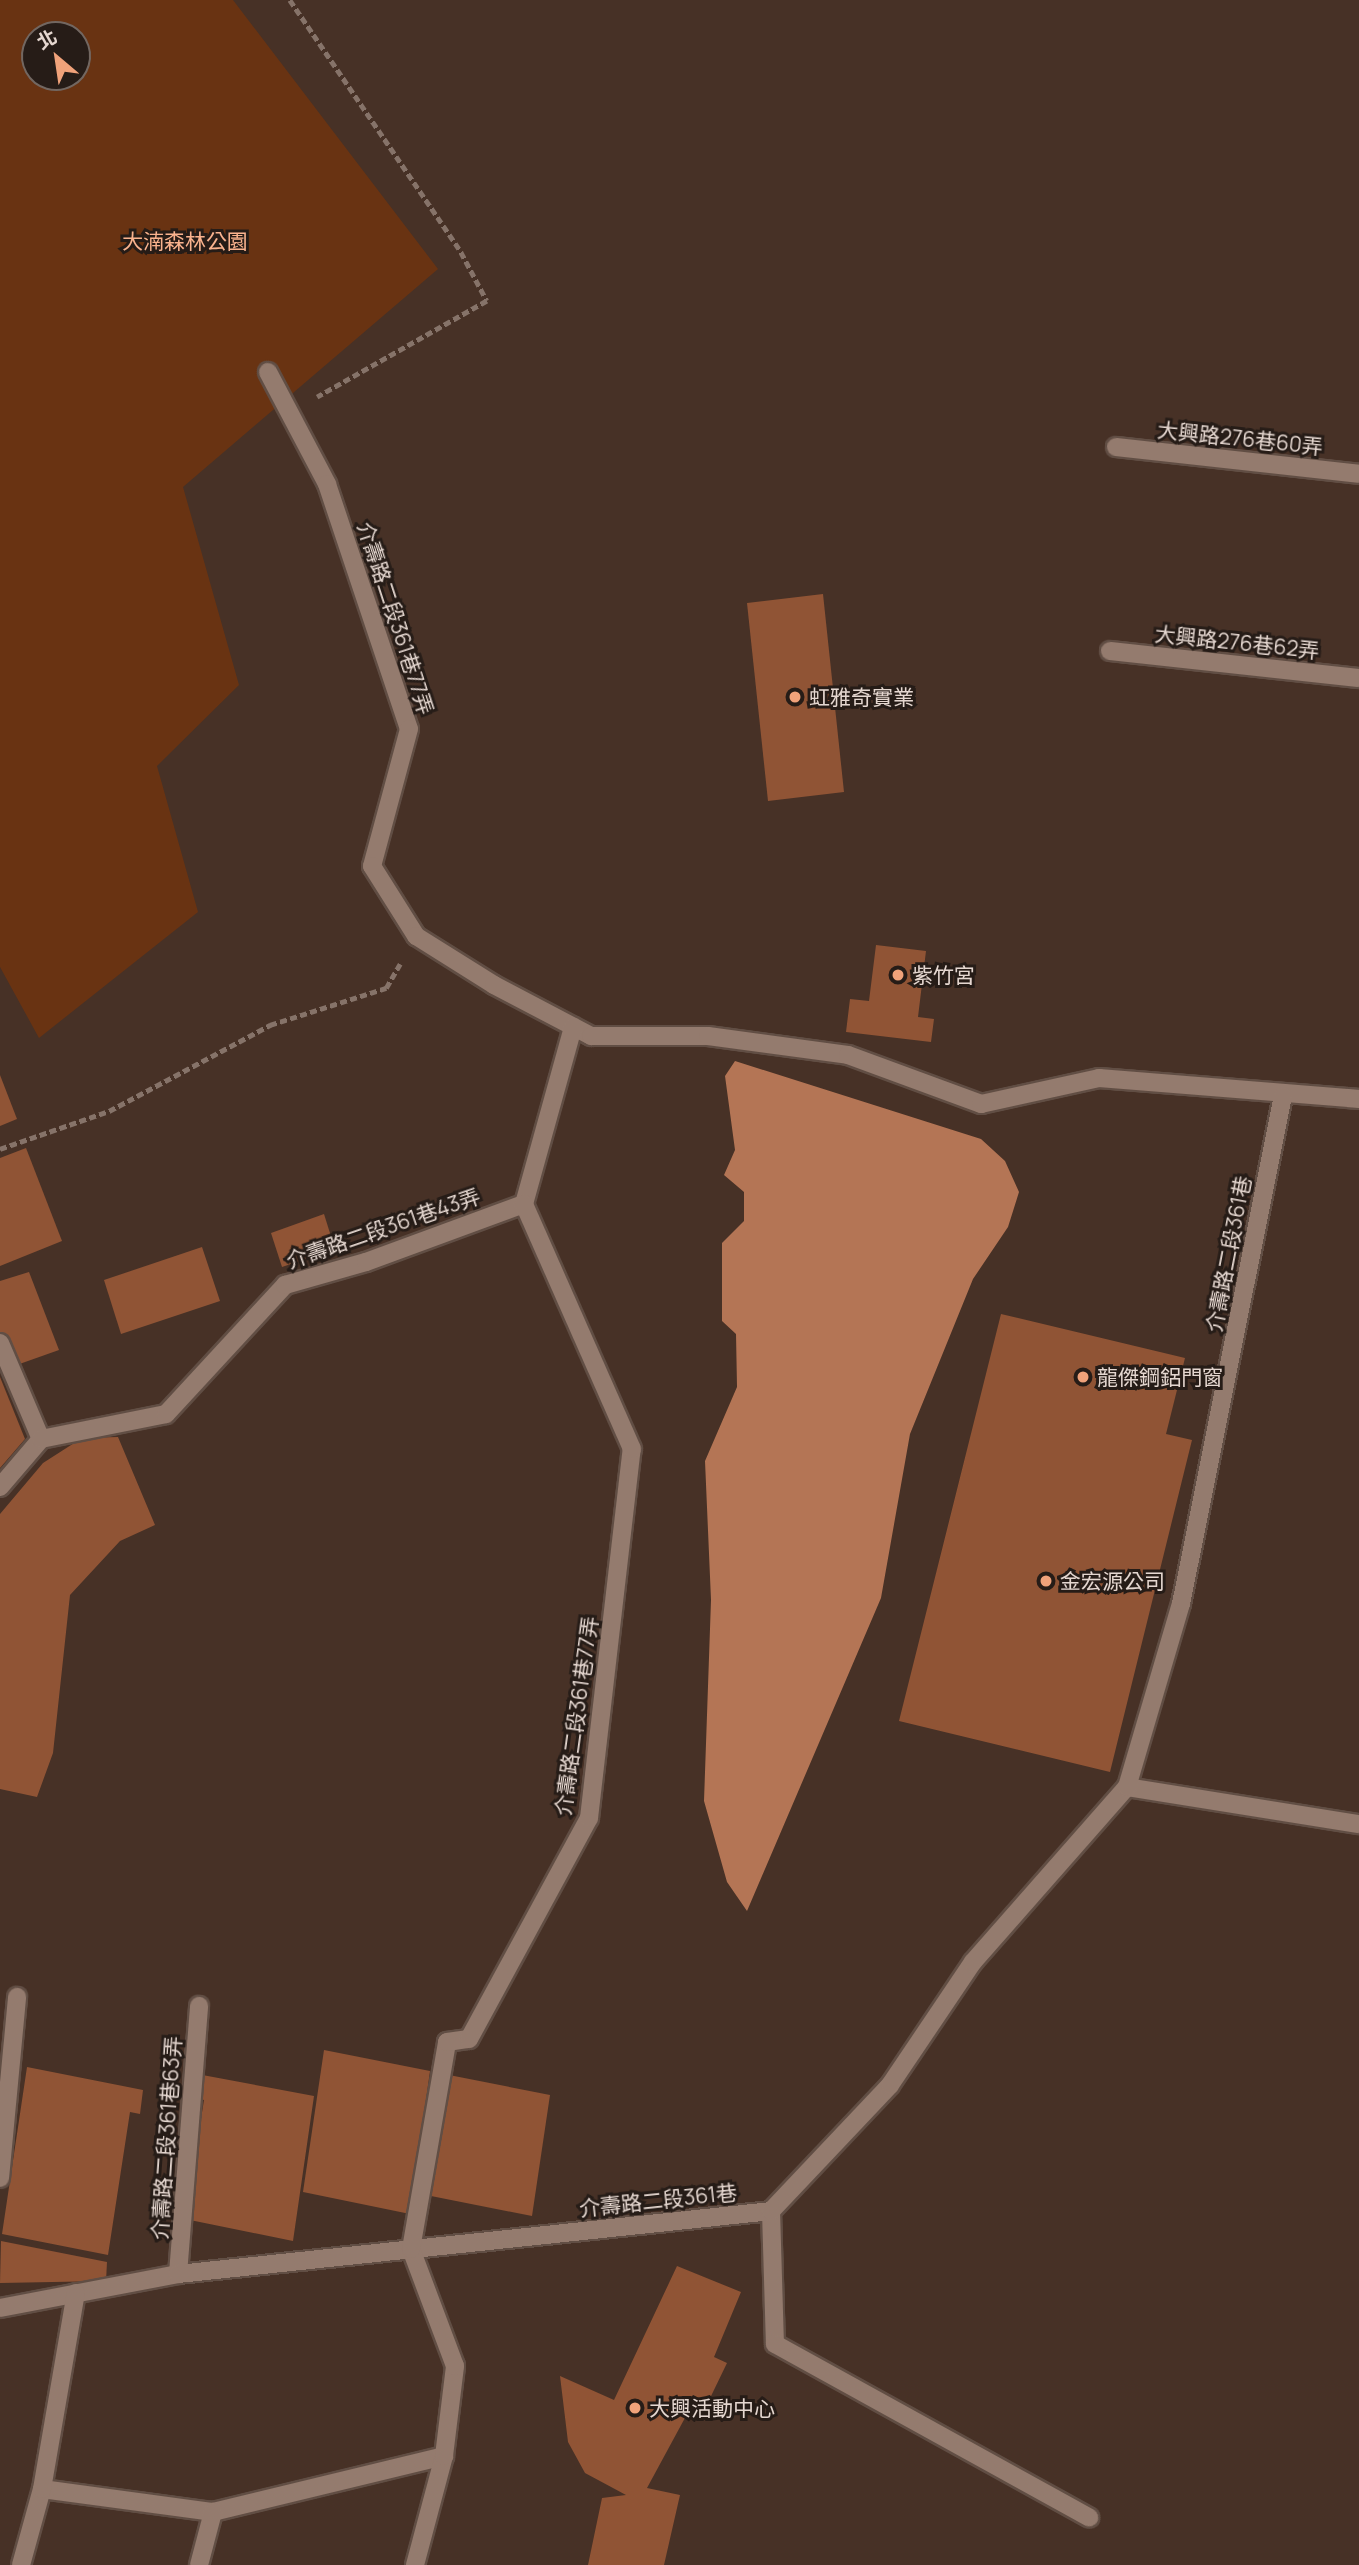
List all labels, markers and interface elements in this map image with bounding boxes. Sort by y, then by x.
north arrow [21,21,91,91]
text: 北 [32,23,61,55]
park label: 大湳森林公園 [122,228,248,254]
street label: 大興路276巷60弄 [1156,417,1324,459]
street label: 介壽路二段361巷77弄 [353,518,439,718]
street label: 大興路276巷62弄 [1153,621,1321,663]
place label: 虹雅奇實業 [809,684,914,710]
marker: 虹雅奇實業 [787,689,803,705]
place label: 紫竹宮 [912,962,975,988]
marker: 紫竹宮 [890,967,906,983]
street label: 介壽路二段361巷 [1201,1174,1255,1334]
street label: 介壽路二段361巷43弄 [283,1183,483,1273]
place label: 龍傑鋼鋁門窗 [1097,1364,1223,1390]
marker: 龍傑鋼鋁門窗 [1075,1369,1091,1385]
place label: 金宏源公司 [1060,1568,1165,1594]
marker: 金宏源公司 [1038,1573,1054,1589]
street label: 介壽路二段361巷77弄 [550,1615,602,1817]
street label: 介壽路二段361巷63弄 [146,2035,186,2241]
street label: 介壽路二段361巷 [578,2179,738,2221]
place label: 大興活動中心 [649,2395,775,2421]
marker: 大興活動中心 [627,2400,643,2416]

